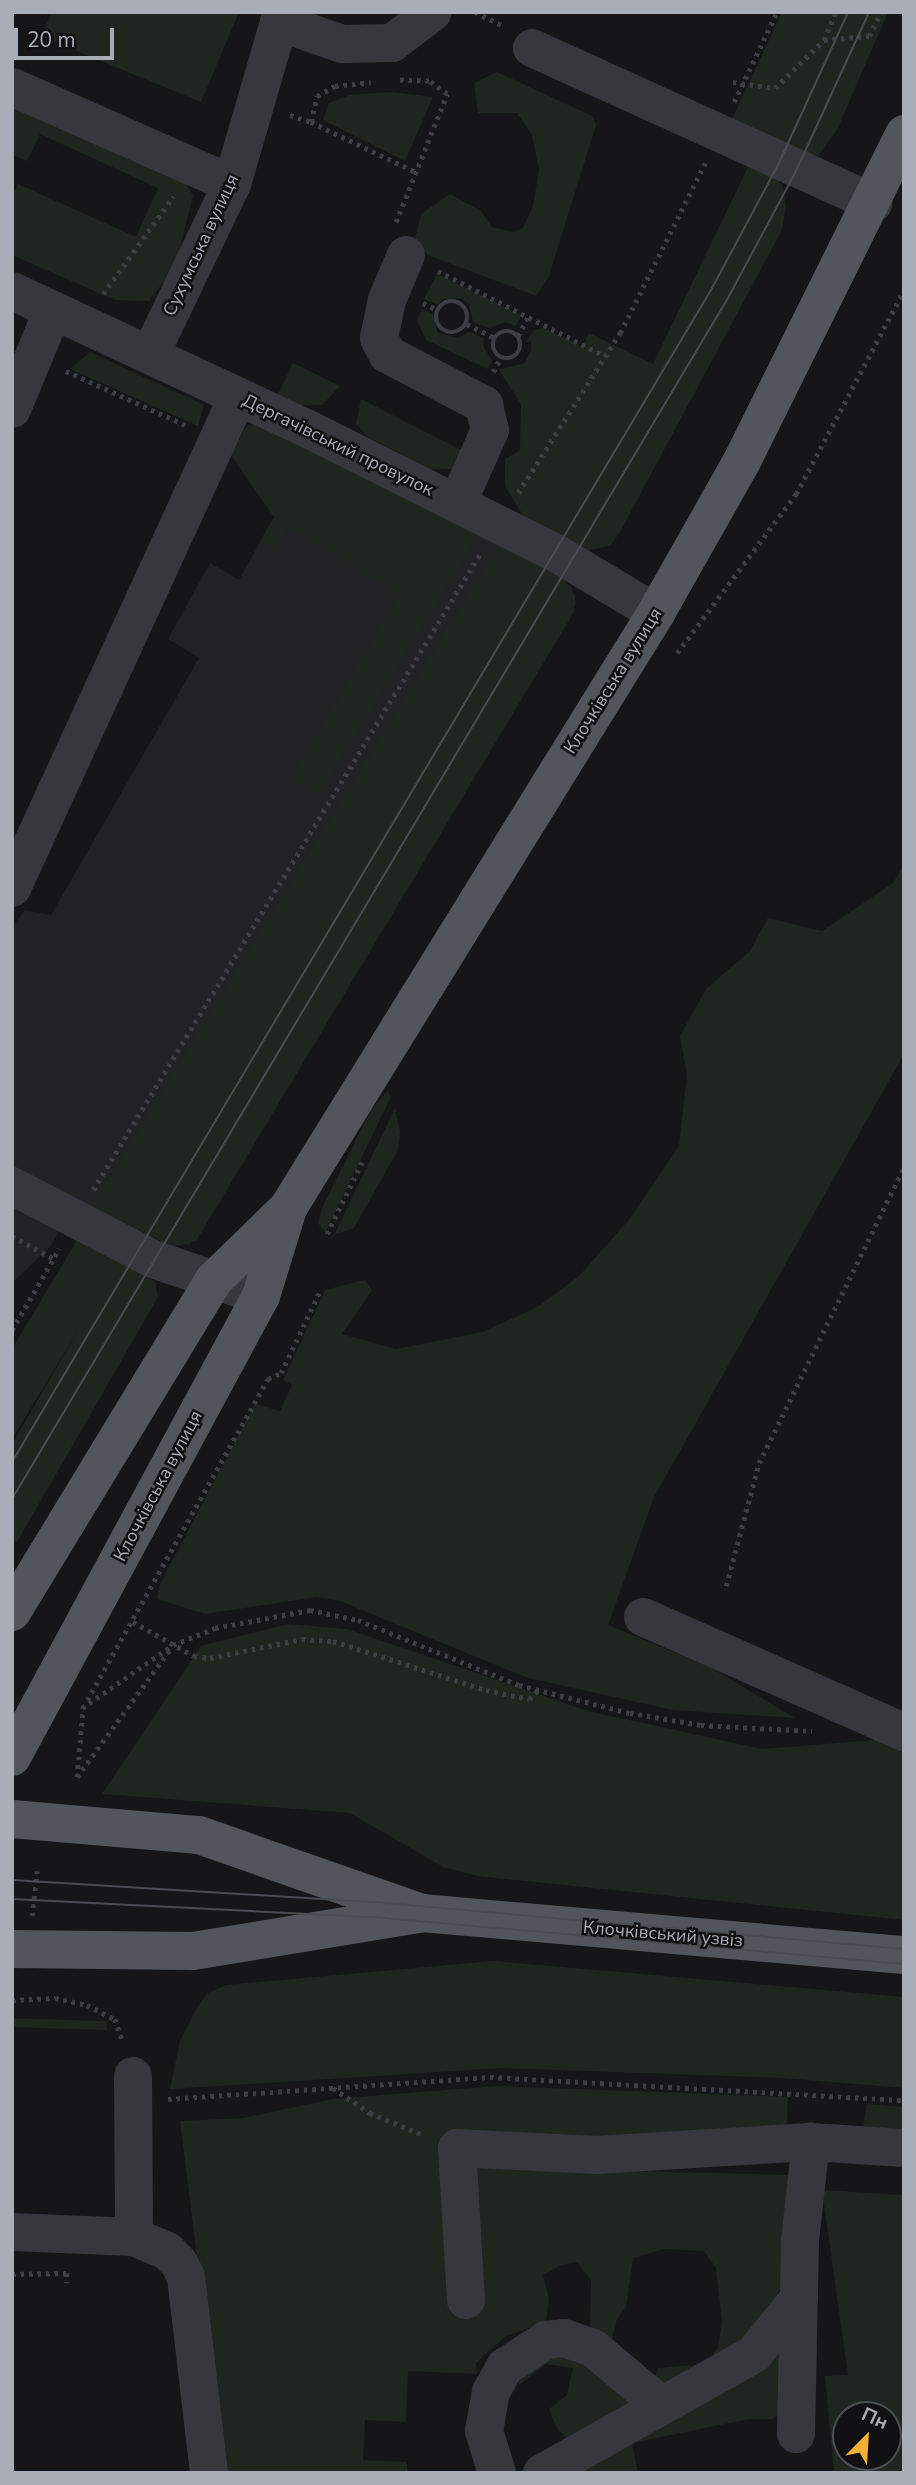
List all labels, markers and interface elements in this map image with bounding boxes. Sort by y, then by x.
scale bar [18,14,117,58]
text: 20 m [27,26,76,54]
street label: Сухумська вулиця [159,171,243,319]
street label: Дергачівський провулок [239,389,437,501]
street label: Клочківська вулиця [559,604,667,758]
street label: Клочківська вулиця [109,1407,207,1565]
street label: Клочківський узвіз [582,1916,744,1952]
north arrow [832,2401,902,2471]
text: Пн [857,2401,892,2436]

